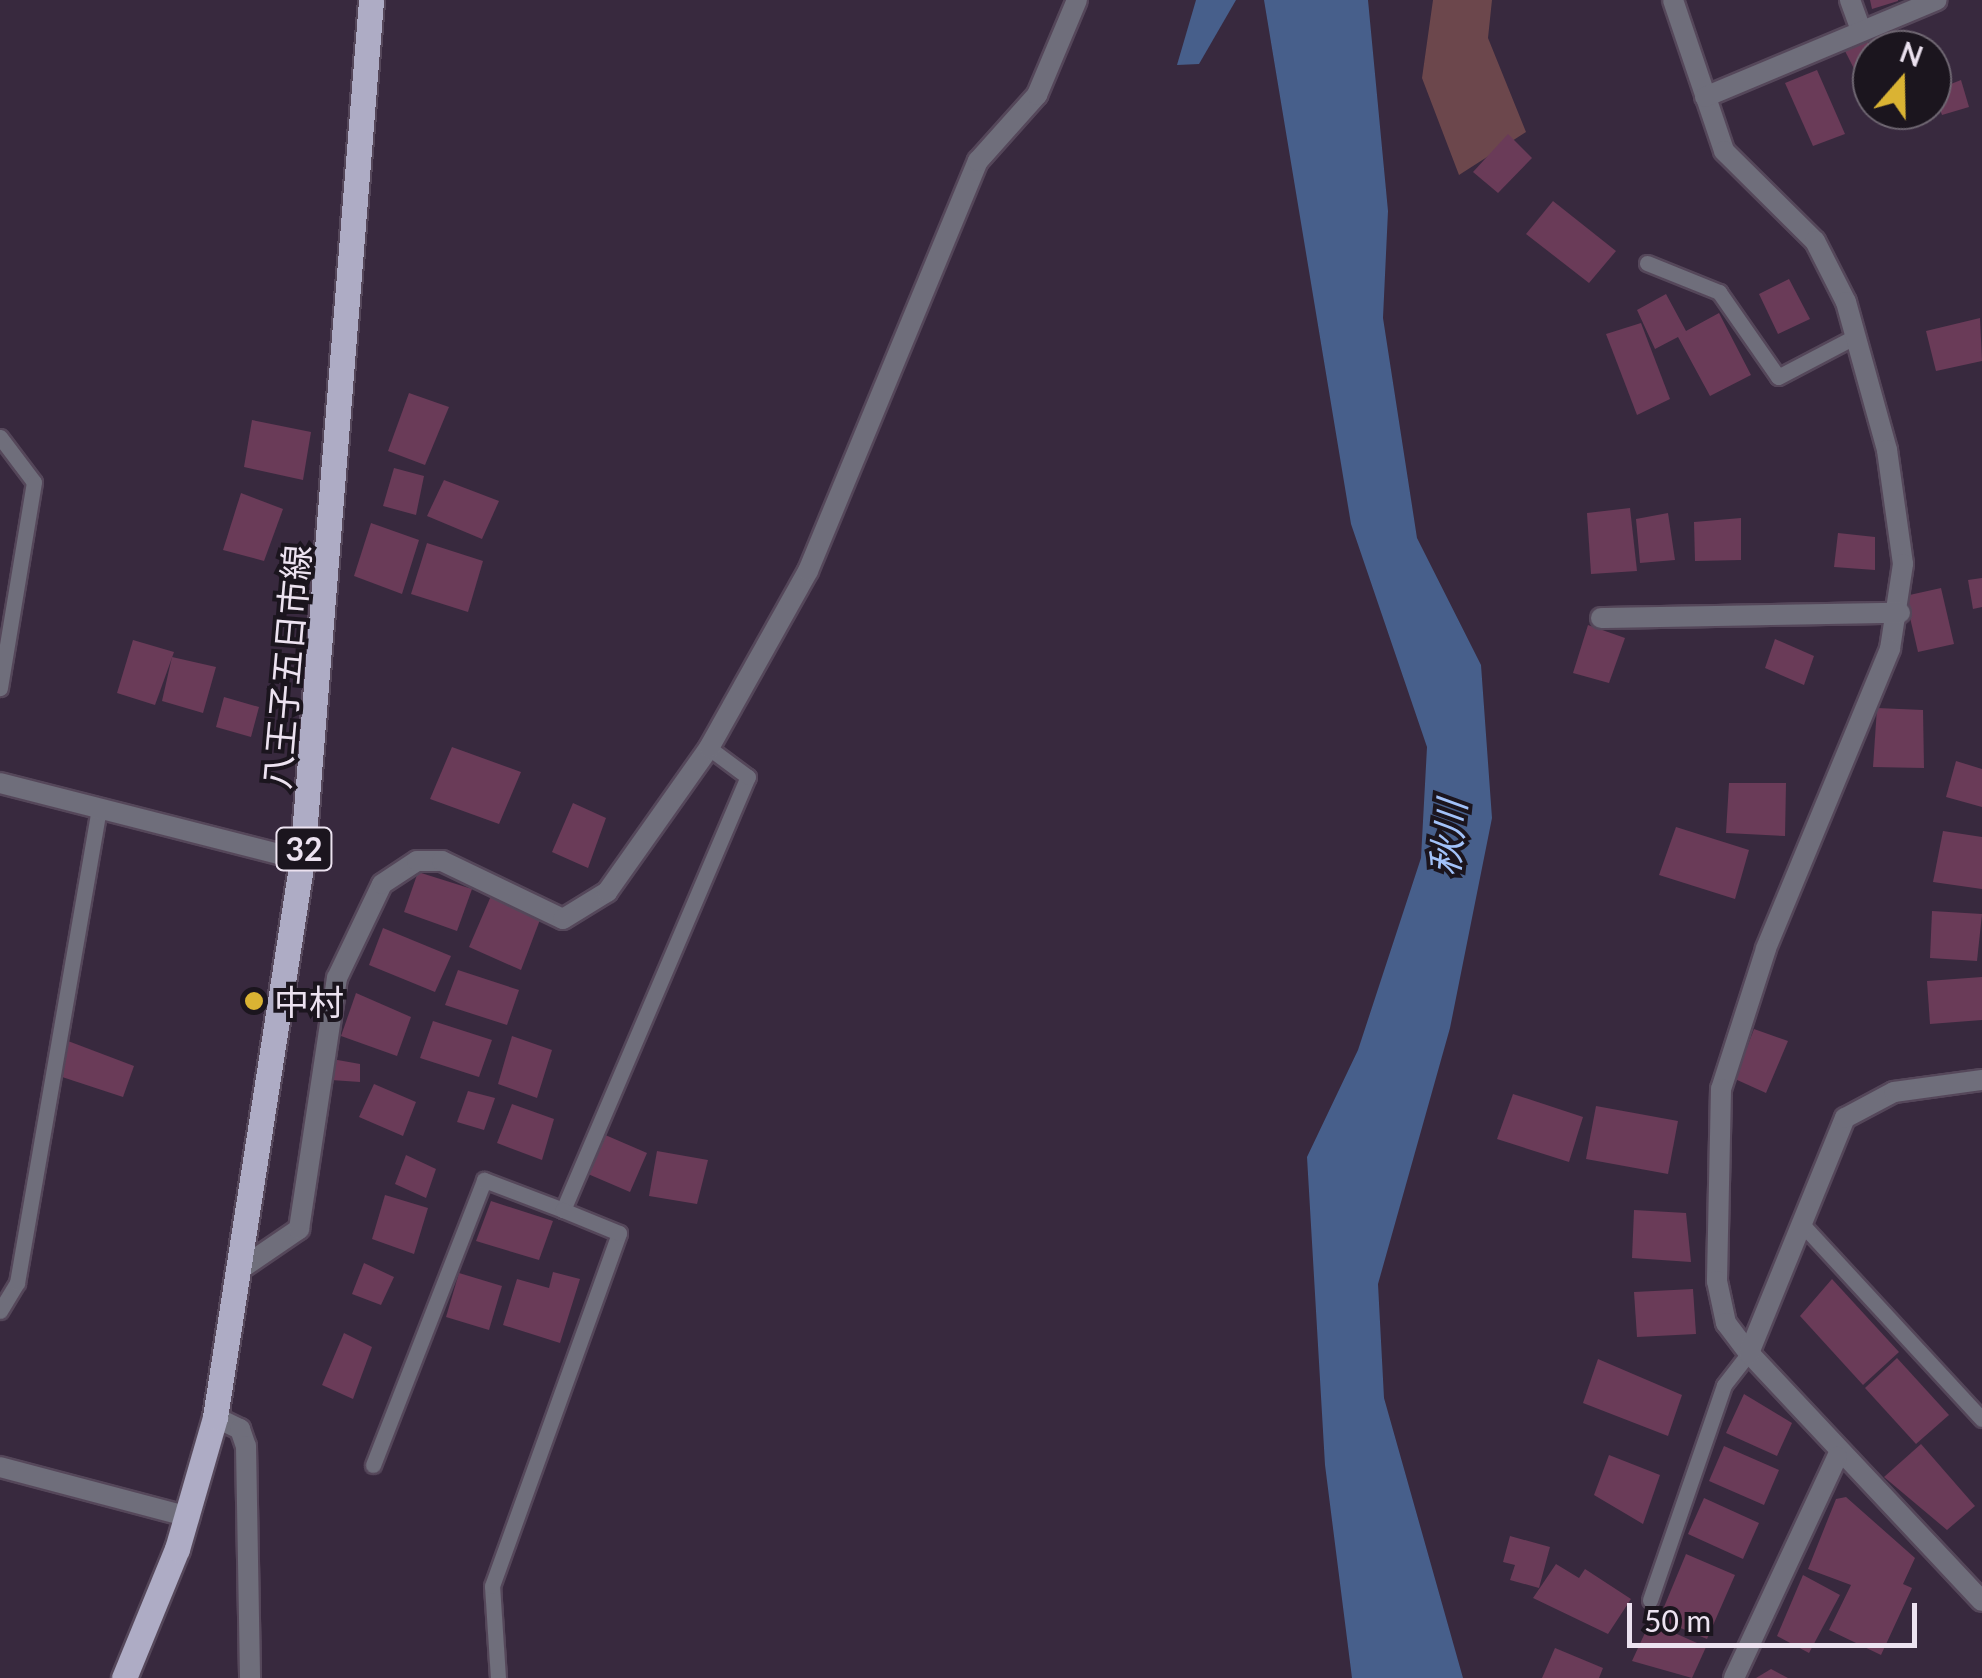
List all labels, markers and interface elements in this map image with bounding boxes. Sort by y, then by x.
north arrow [1852,30,1952,130]
text: N [1896,34,1928,73]
street label: 八王子五日市線 [254,543,318,791]
water label: 秋川 [1421,798,1475,878]
road number: 32 [274,822,334,876]
place label: 中村 [274,980,344,1022]
marker: 中村 [243,990,265,1012]
scale bar [1632,1583,1922,1645]
text: 50 m [1644,1602,1711,1638]

